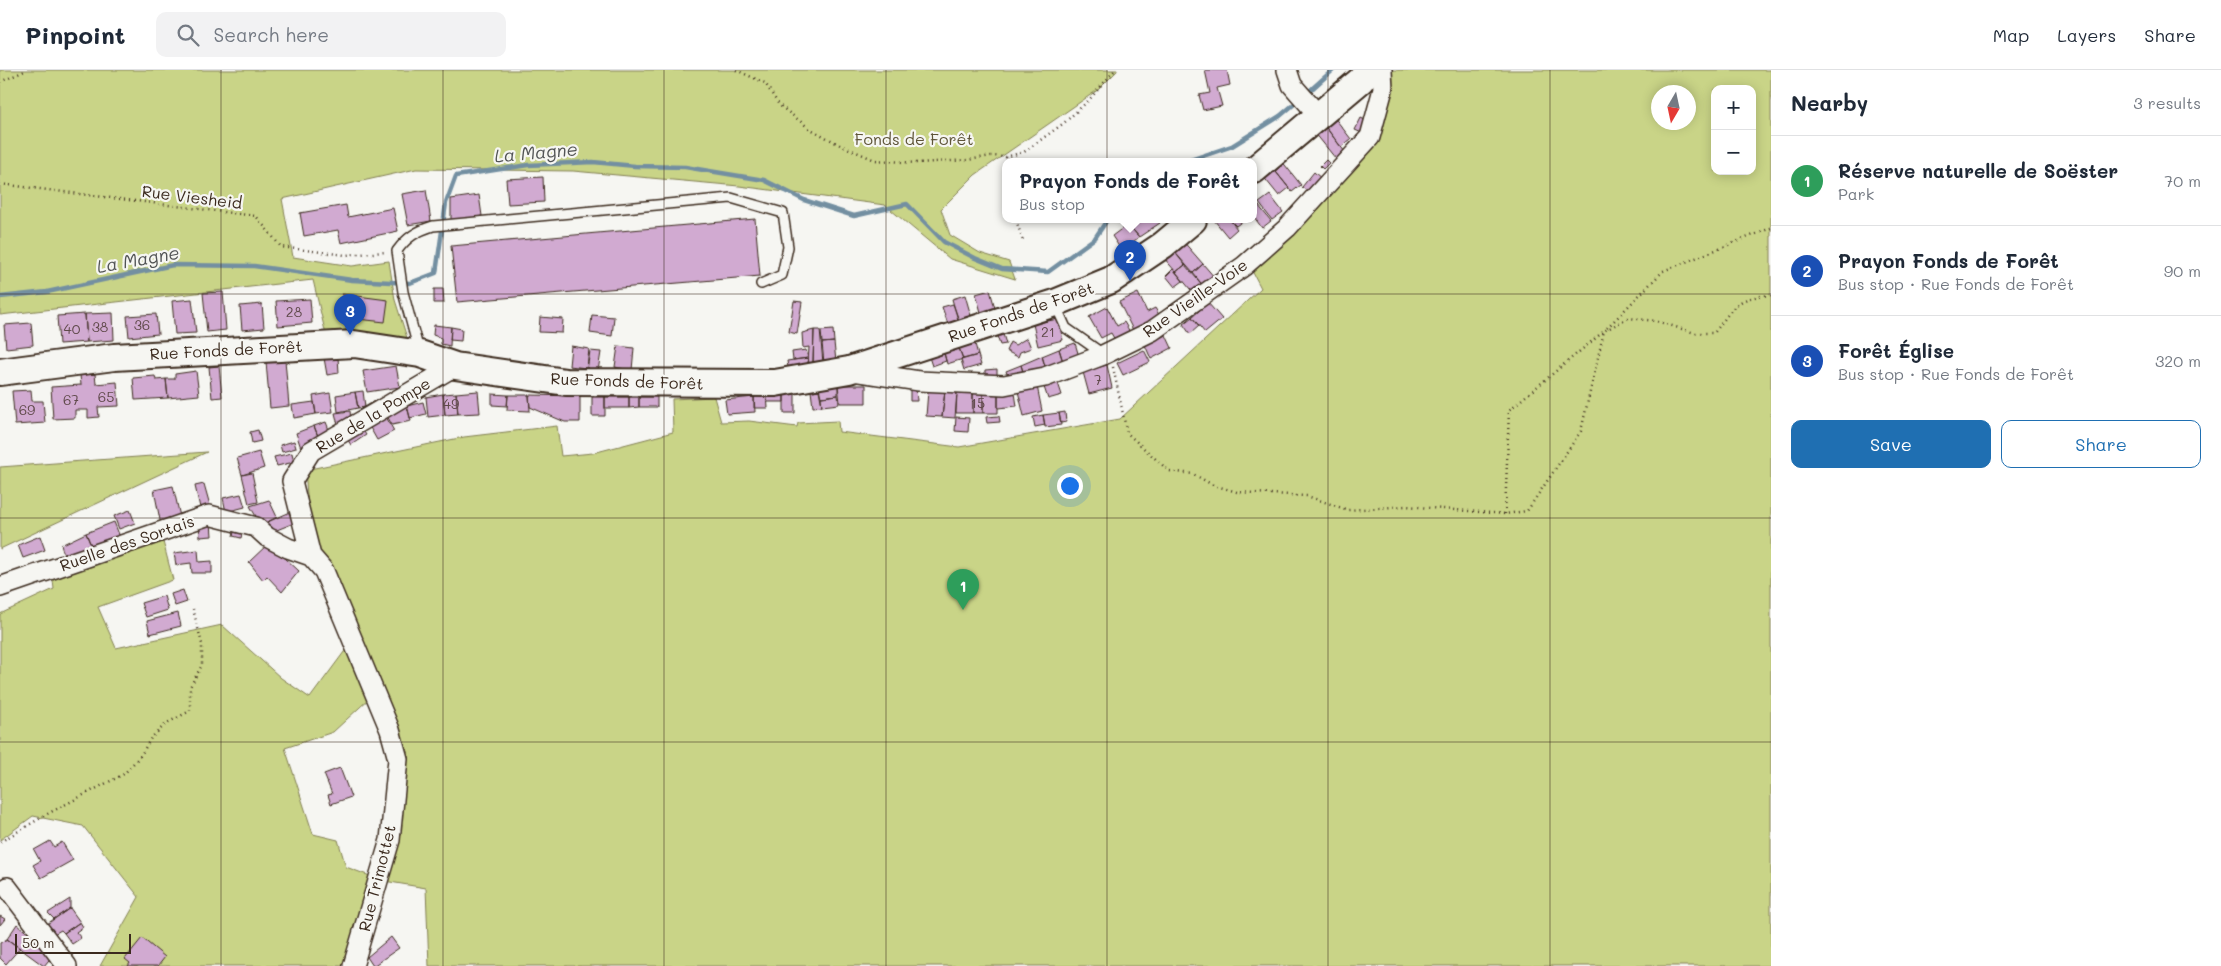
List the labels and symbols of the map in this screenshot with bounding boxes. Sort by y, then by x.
north arrow [1651,85,1696,130]
park label: Fonds de Forêt [855,128,973,149]
water label: La Magne [493,136,579,168]
street label: Rue Viesheid [141,180,243,213]
water label: La Magne [95,240,181,278]
pin: 2 [1114,240,1146,281]
street label: Rue Vieille-Voie [1138,254,1251,342]
street label: Rue Fonds de Forêt [945,277,1097,346]
pin: 3 [334,294,366,335]
house number: 28 [286,302,302,321]
house number: 36 [134,315,150,334]
house number: 38 [92,317,108,336]
house number: 40 [64,319,81,338]
house number: 21 [1041,322,1055,341]
street label: Rue Fonds de Forêt [149,335,303,364]
street label: Rue Fonds de Forêt [550,367,704,394]
house number: 7 [1094,370,1102,389]
street label: Rue de la Pompe [312,372,434,457]
house number: 65 [98,387,114,406]
house number: 67 [63,390,79,409]
house number: 15 [971,393,985,412]
house number: 49 [443,394,459,413]
house number: 69 [19,400,35,419]
your location [1057,473,1083,499]
street label: Ruelle des Sortais [57,510,197,575]
pin: 1 [947,569,979,610]
street label: Rue Trimottet [353,822,400,933]
scale bar [15,931,131,954]

